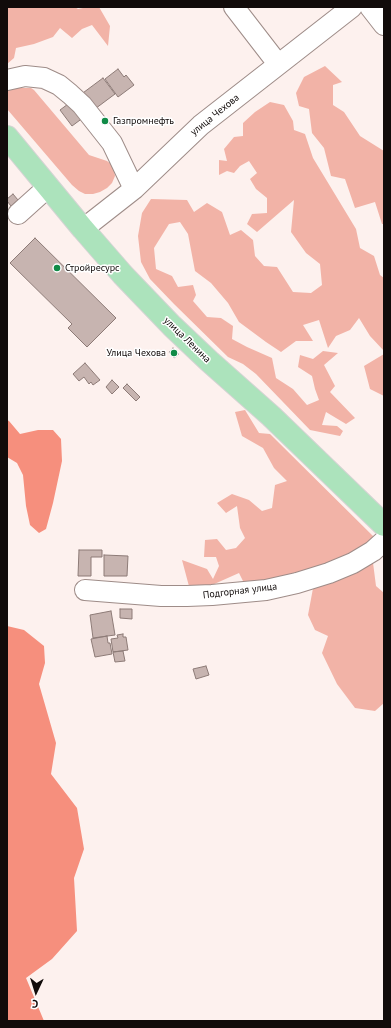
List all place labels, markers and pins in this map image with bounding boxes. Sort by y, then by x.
place label: Газпромнефть [113,115,174,127]
marker: Газпромнефть [100,116,110,126]
place label: Стройресурс [65,262,120,274]
marker: Стройресурс [52,263,62,273]
place label: Улица Чехова [107,347,166,359]
marker: Улица Чехова [169,348,179,358]

